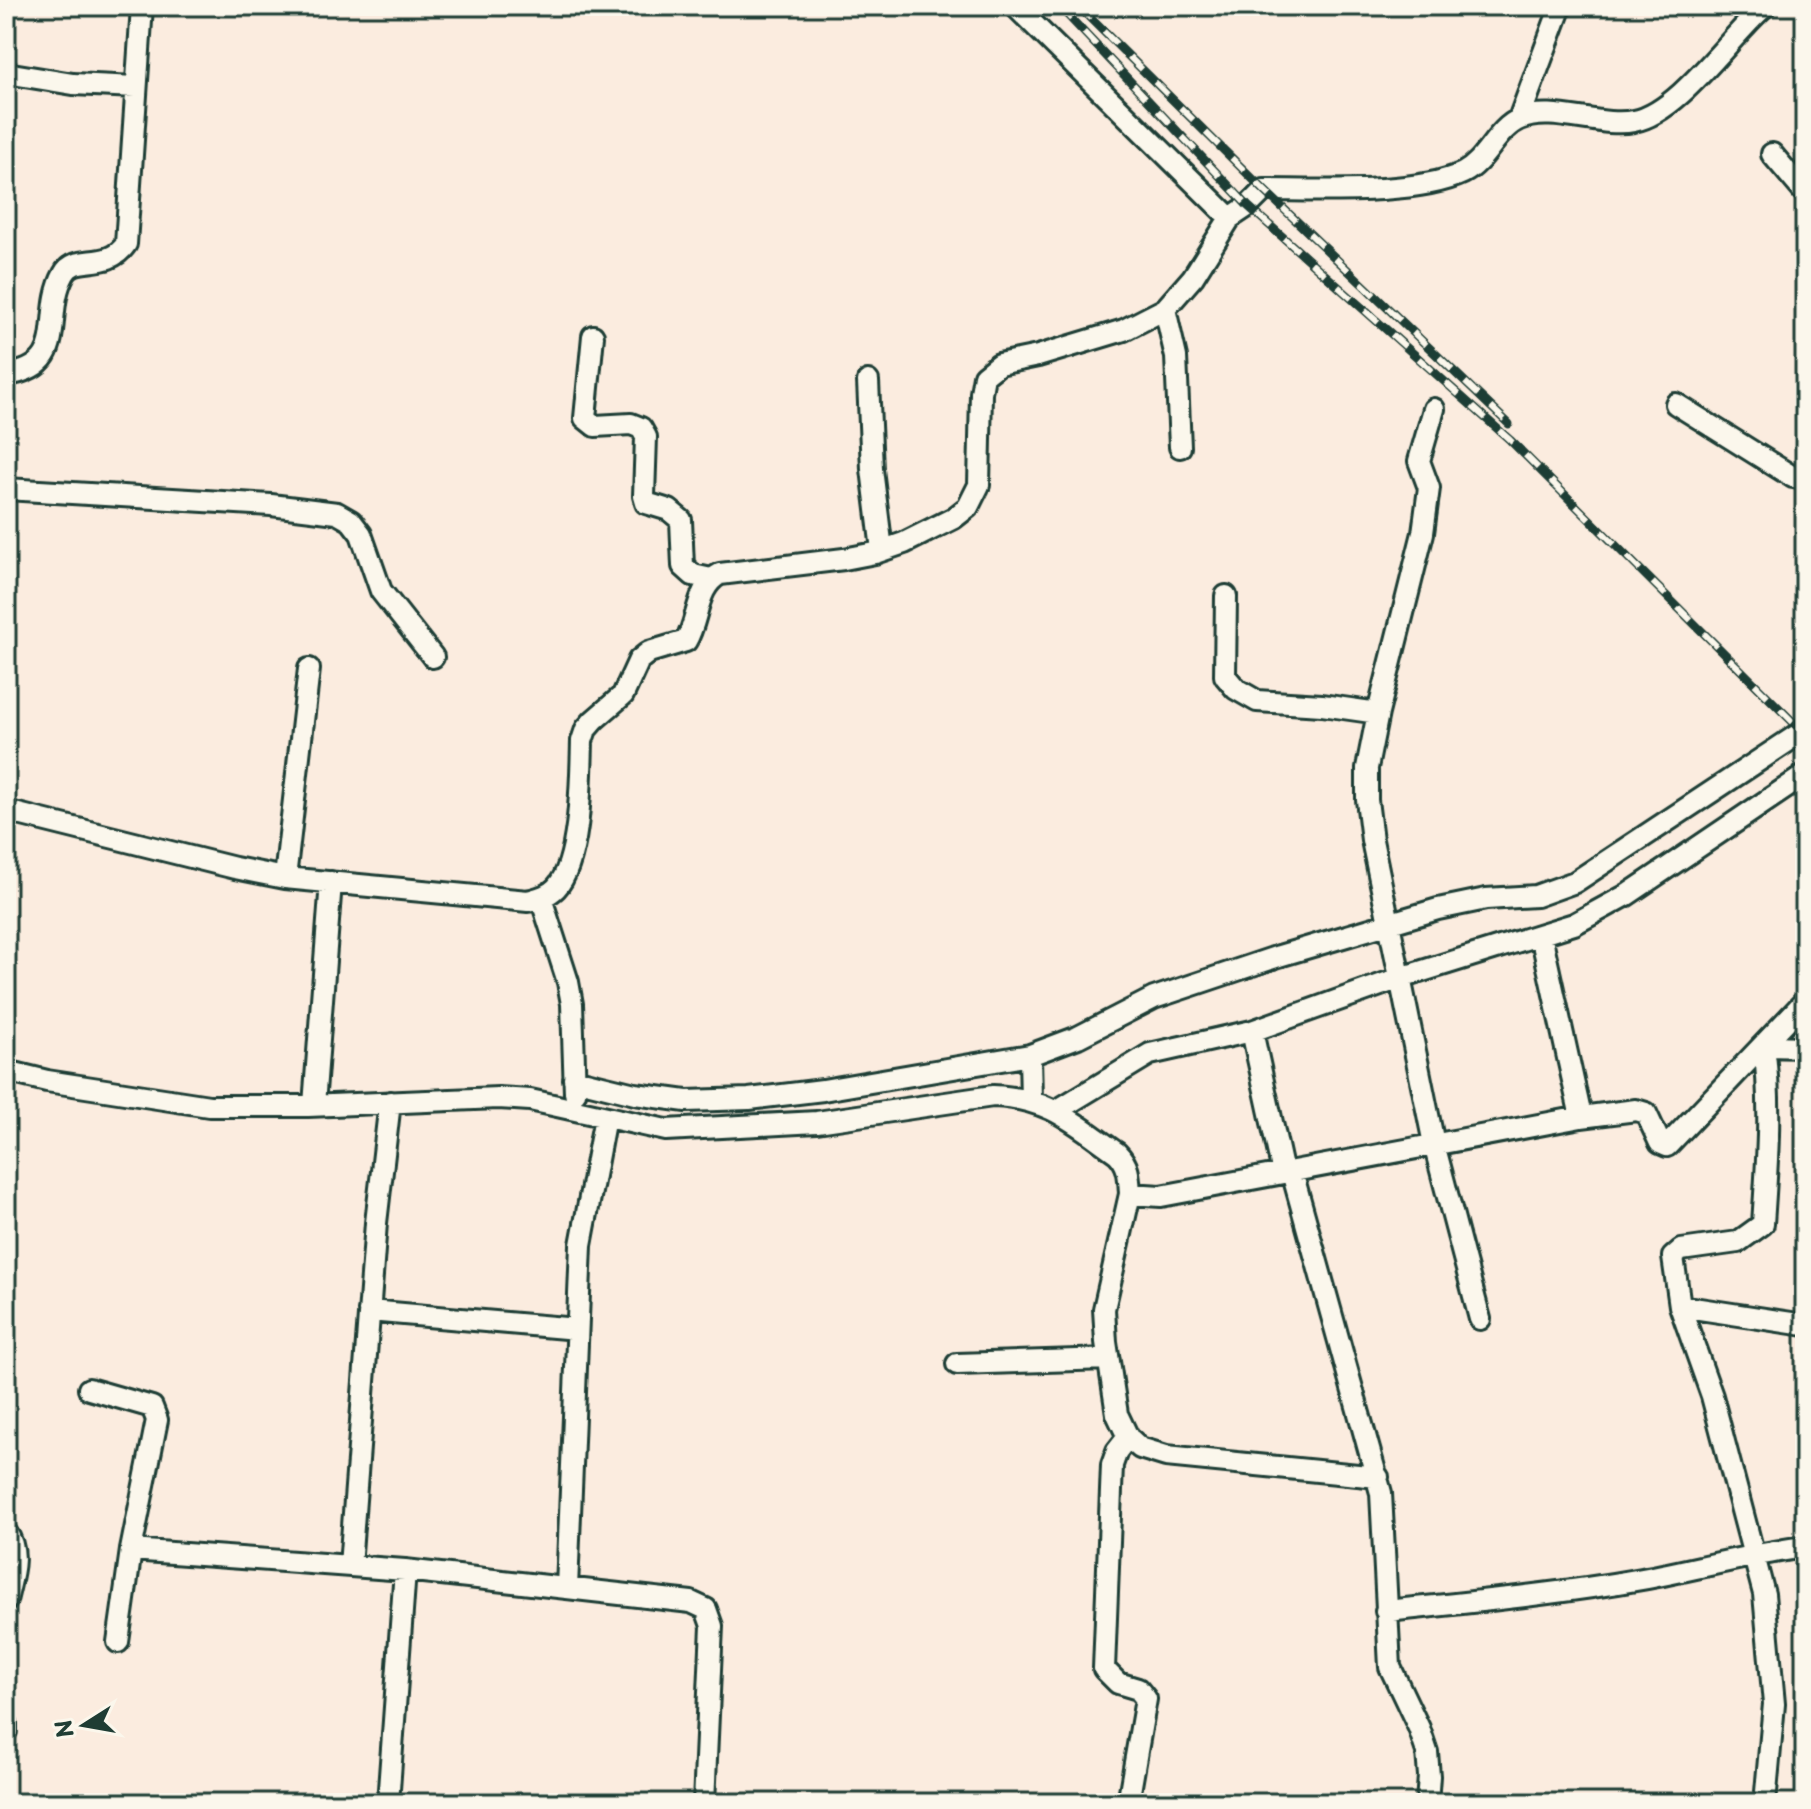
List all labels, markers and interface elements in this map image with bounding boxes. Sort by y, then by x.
north arrow [44,1685,124,1765]
text: N [45,1717,81,1741]

